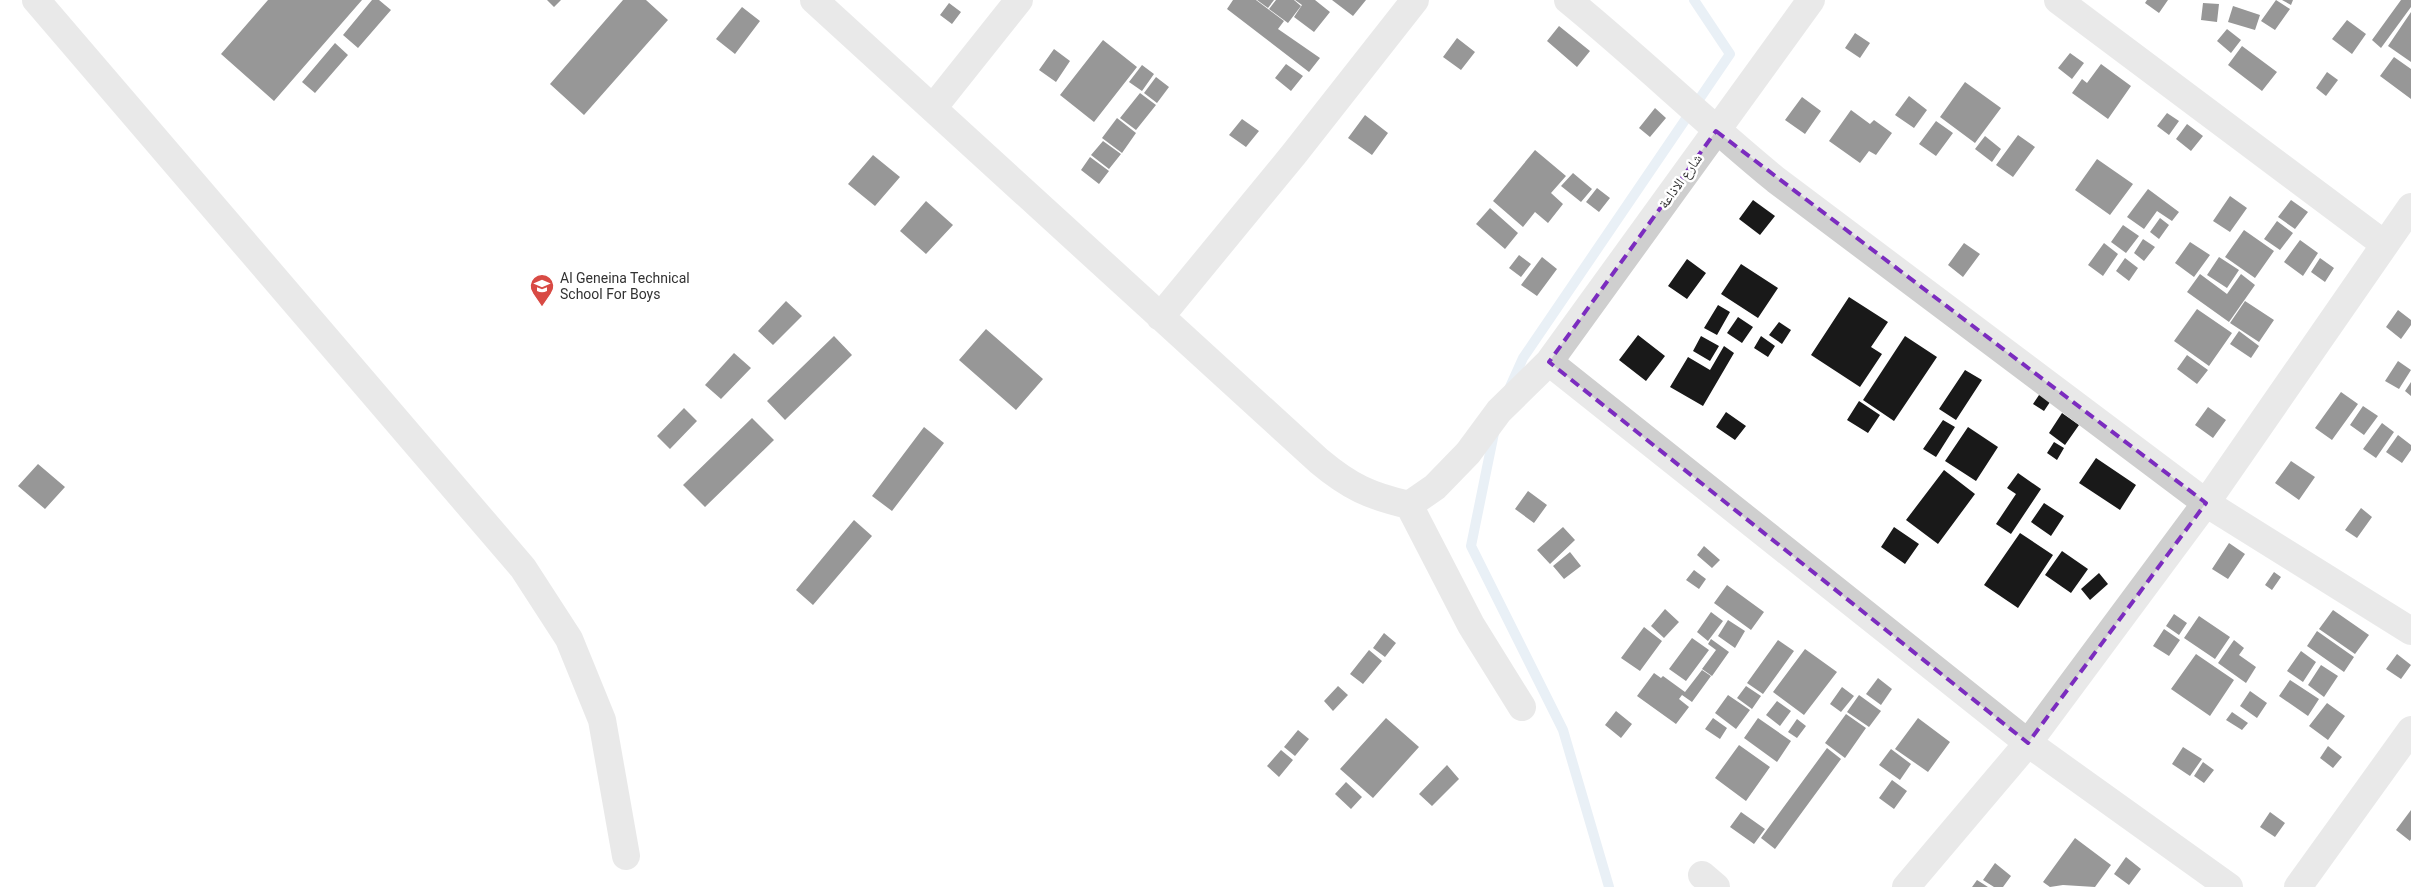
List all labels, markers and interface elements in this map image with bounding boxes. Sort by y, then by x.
street label: شارع الاذاعة [1655,151,1707,212]
place label: Al Geneina Technical School For Boys [560,270,690,302]
school or university icon: Al Geneina Technical School For Boys [529,273,555,307]

